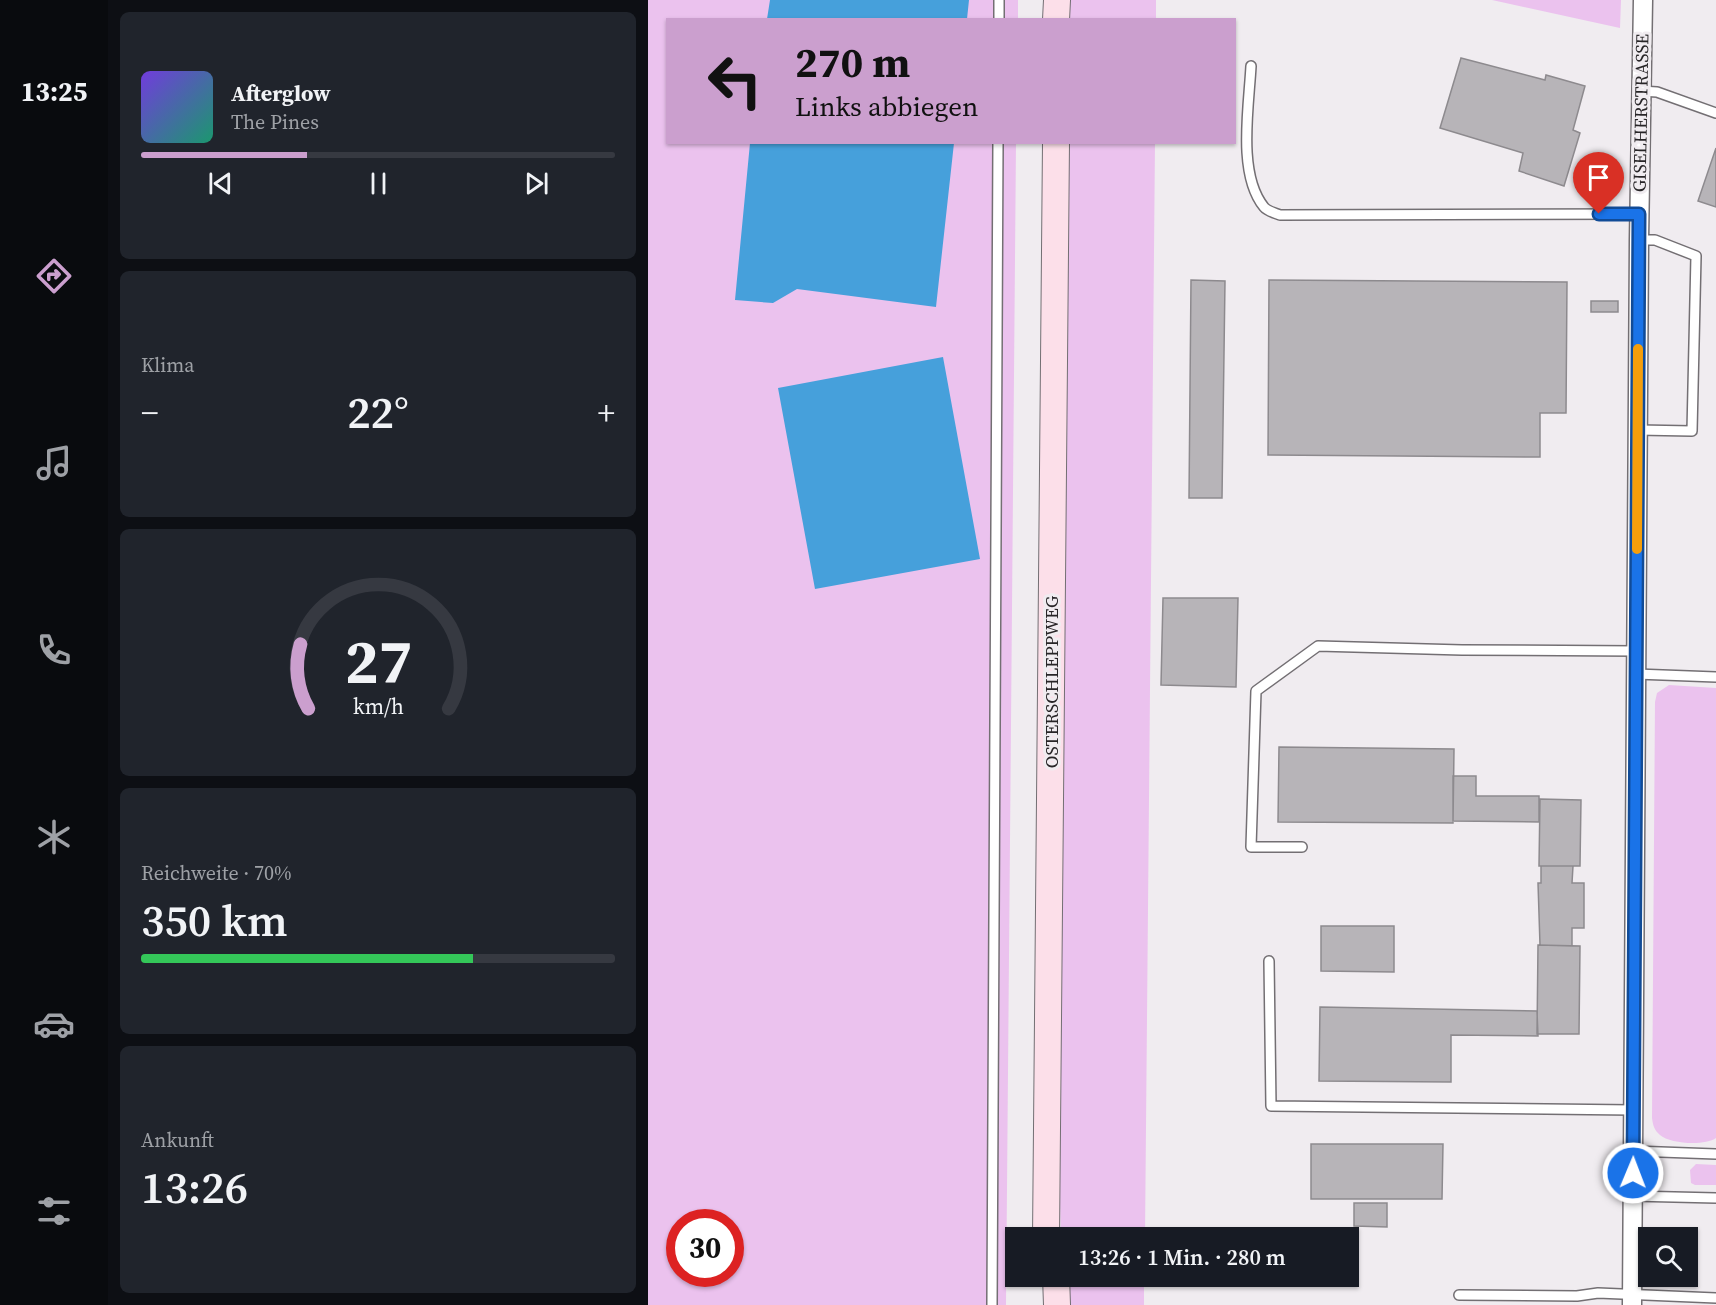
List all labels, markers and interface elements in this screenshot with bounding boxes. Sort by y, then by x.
text: 270 m [795,33,910,91]
street label: GISELHERSTRASSE [1627,33,1654,192]
icon: left [696,42,774,120]
text: 13:25 [21,73,87,110]
text: Afterglow [231,78,331,108]
text: Links abbiegen [795,88,978,125]
text: The Pines [231,108,319,136]
pin [1573,152,1624,214]
icon: arrive [1582,161,1615,194]
icon: previous [204,167,237,200]
icon: pause [362,167,395,200]
icon: next [520,167,553,200]
icon: directions [33,255,75,297]
text: Klima [141,351,194,379]
text: 22° [347,381,409,443]
text: − [141,390,159,435]
text: + [598,390,615,435]
icon: music [33,442,75,484]
street label: OSTERSCHLEPPWEG [1039,596,1064,768]
text: 27 [344,619,412,705]
icon: phone [33,629,75,671]
text: km/h [352,693,404,722]
icon: climate [33,816,75,858]
text: Reichweite · 70% [141,859,292,887]
text: 350 km [141,889,288,951]
icon: car [33,1003,75,1045]
text: Ankunft [141,1126,214,1154]
position arrow [1601,1141,1665,1205]
text: 13:26 [141,1156,248,1218]
icon: filters [33,1190,75,1232]
speed limit sign: 30 [666,1209,744,1287]
map controls [1638,1227,1698,1287]
button: search [1638,1227,1698,1287]
text: 13:26 · 1 Min. · 280 m [1078,1242,1286,1272]

